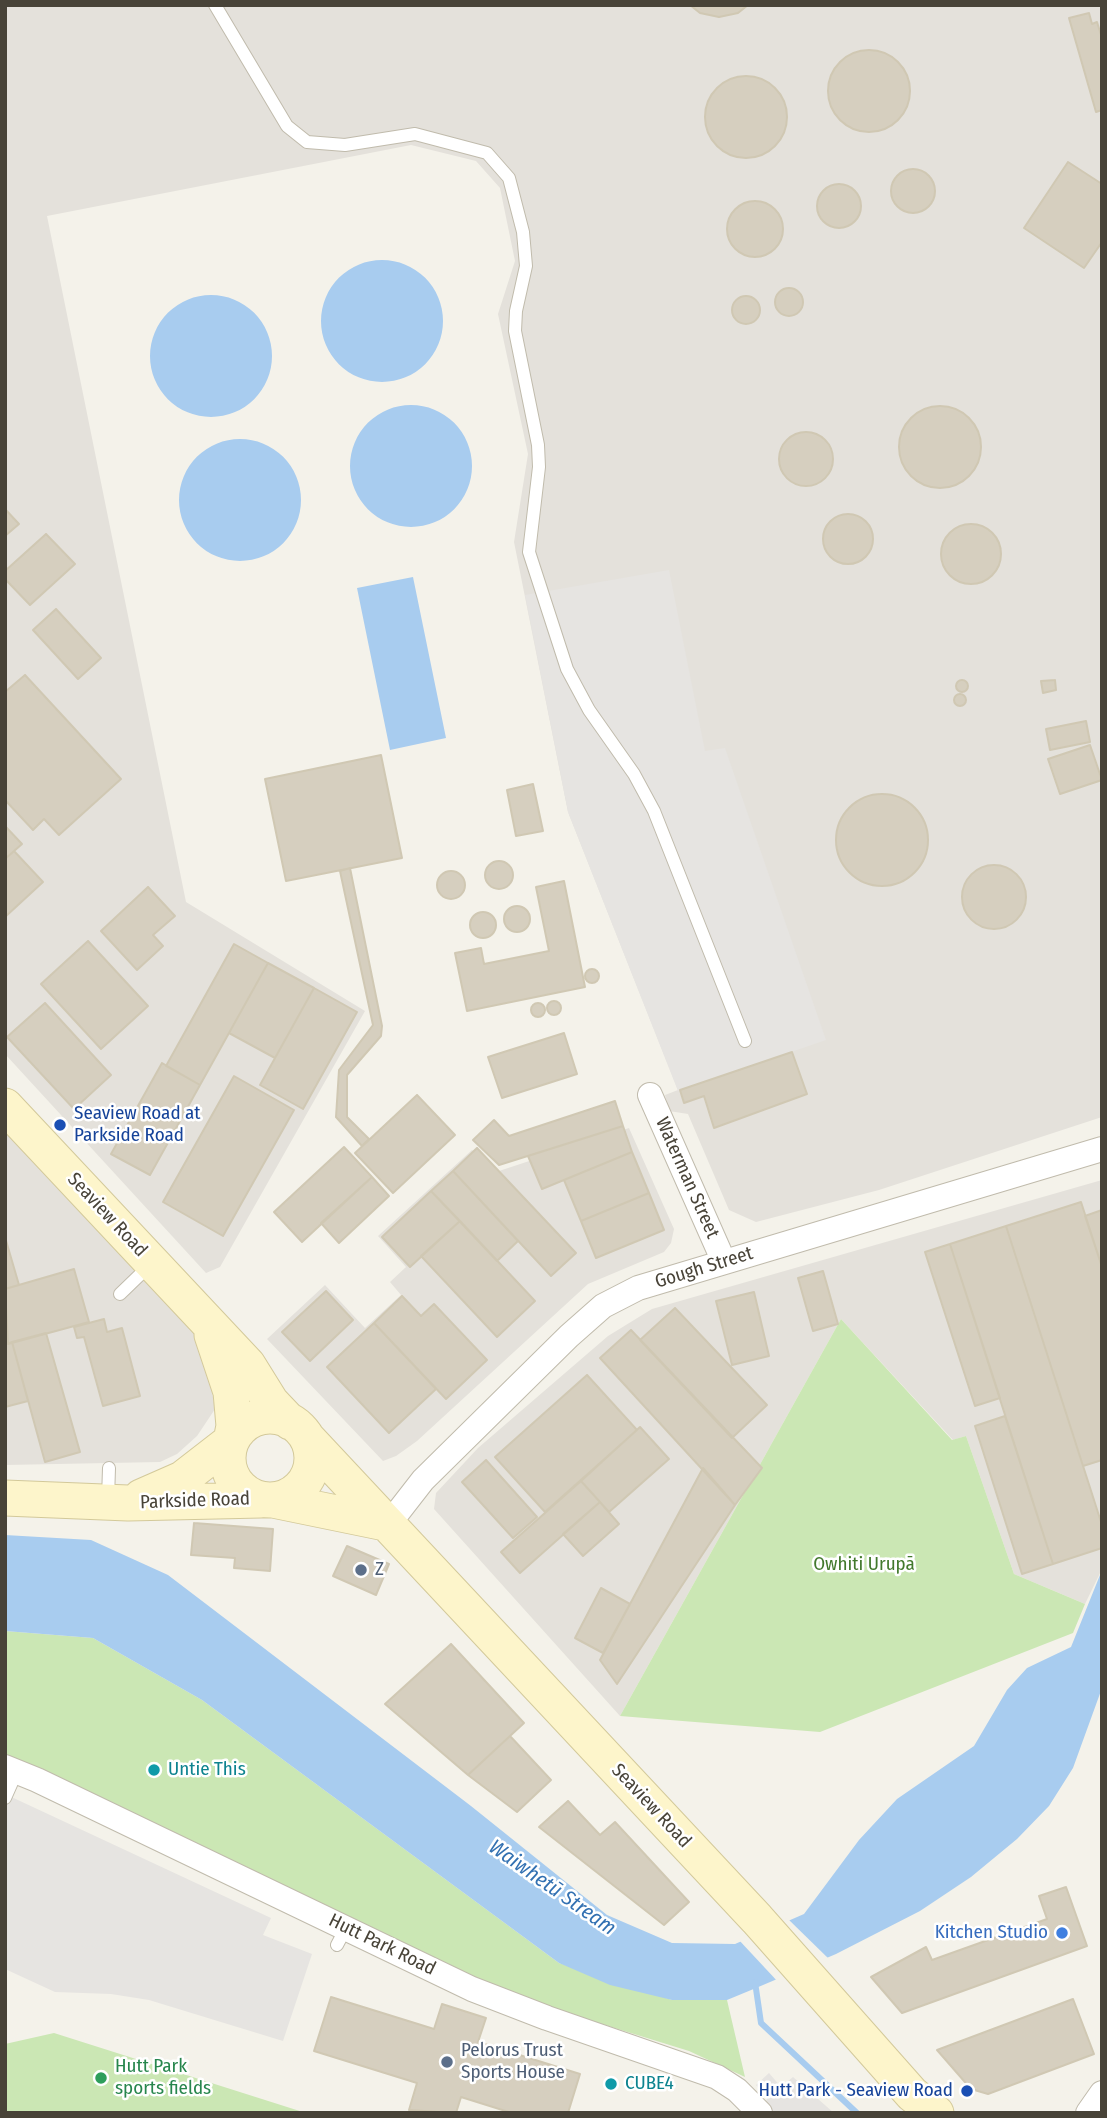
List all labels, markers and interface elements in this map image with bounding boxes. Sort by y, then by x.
place label: Seaview Road at Parkside Road [74,1103,201,1147]
street label: Waterman Street [650,1114,724,1242]
marker: Seaview Road at Parkside Road [52,1117,68,1133]
street label: Seaview Road [62,1168,152,1262]
street label: Gough Street [652,1242,756,1294]
street label: Parkside Road [140,1488,250,1514]
park label: Owhiti Urupā [813,1554,915,1576]
place label: Z [375,1559,384,1581]
marker: Z [353,1562,369,1578]
place label: Untie This [168,1759,246,1781]
street label: Seaview Road [606,1759,696,1853]
marker: Untie This [146,1762,162,1778]
water label: Waiwhetū Stream [484,1835,620,1941]
street label: Hutt Park Road [325,1909,439,1981]
place label: Kitchen Studio [935,1922,1048,1944]
marker: Kitchen Studio [1054,1925,1070,1941]
place label: Pelorus Trust Sports House [461,2040,565,2084]
marker: Pelorus Trust Sports House [439,2054,455,2070]
place label: Hutt Park sports fields [115,2056,211,2100]
marker: Hutt Park sports fields [93,2070,109,2086]
place label: CUBE4 [625,2073,674,2095]
marker: CUBE4 [603,2076,619,2092]
place label: Hutt Park - Seaview Road [758,2080,953,2102]
marker: Hutt Park - Seaview Road [959,2083,975,2099]

